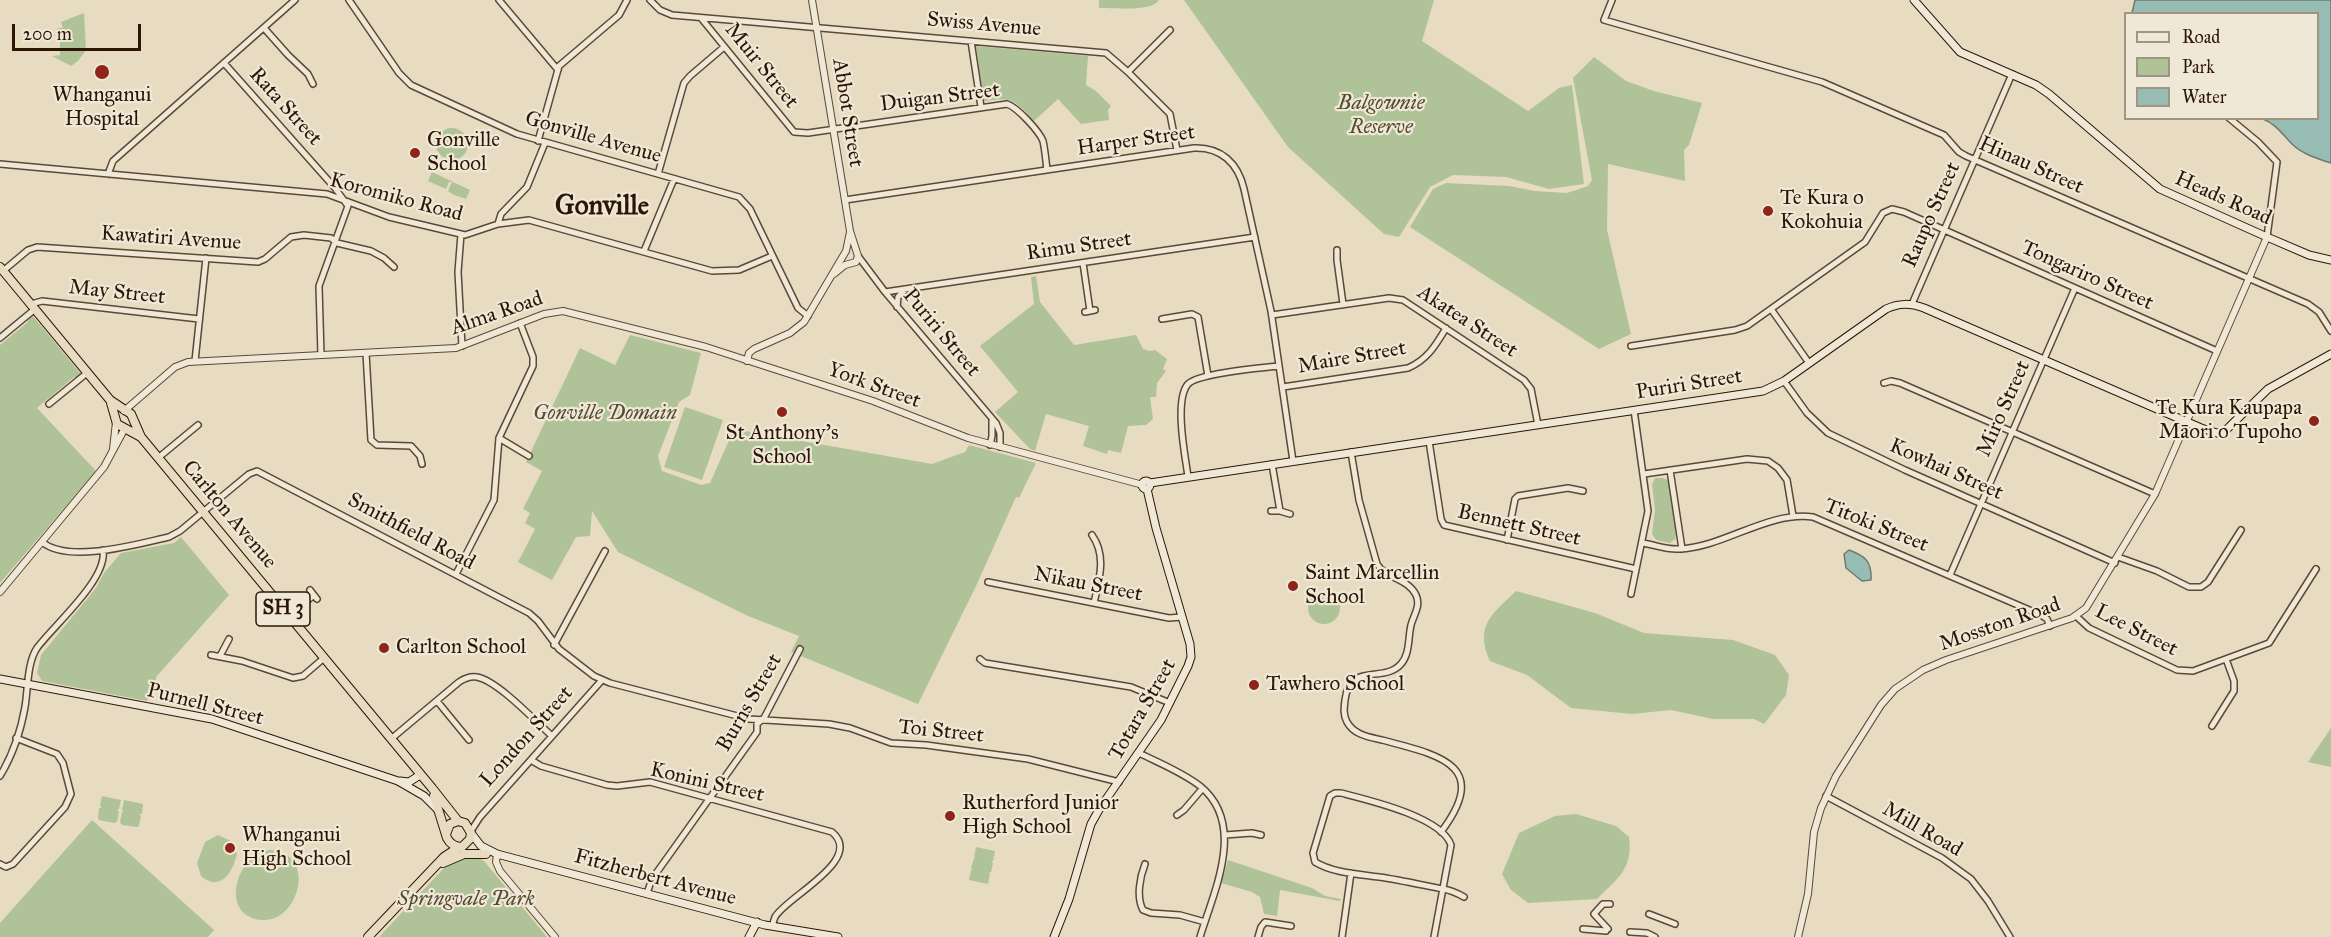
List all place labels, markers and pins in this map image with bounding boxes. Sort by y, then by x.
marker: Whanganui Hospital [93,63,111,81]
place label: Whanganui Hospital [53,83,151,133]
place label: Gonville School [427,128,500,178]
marker: Gonville School [408,146,422,160]
place label: Te Kura o Kokohuia [1780,186,1864,236]
marker: Te Kura o Kokohuia [1761,204,1775,218]
place label: Te Kura Kaupapa Māori o Tupoho [2155,396,2302,446]
marker: St Anthony's School [775,405,789,419]
marker: Te Kura Kaupapa Māori o Tupoho [2307,414,2321,428]
place label: St Anthony's School [725,421,839,471]
place label: Saint Marcellin School [1305,561,1439,611]
marker: Saint Marcellin School [1286,579,1300,593]
place label: Carlton School [396,635,526,661]
marker: Carlton School [377,641,391,655]
place label: Tawhero School [1266,672,1404,698]
marker: Tawhero School [1247,678,1261,692]
place label: Rutherford Junior High School [962,791,1119,841]
marker: Rutherford Junior High School [943,809,957,823]
place label: Whanganui High School [242,823,352,873]
marker: Whanganui High School [223,841,237,855]

